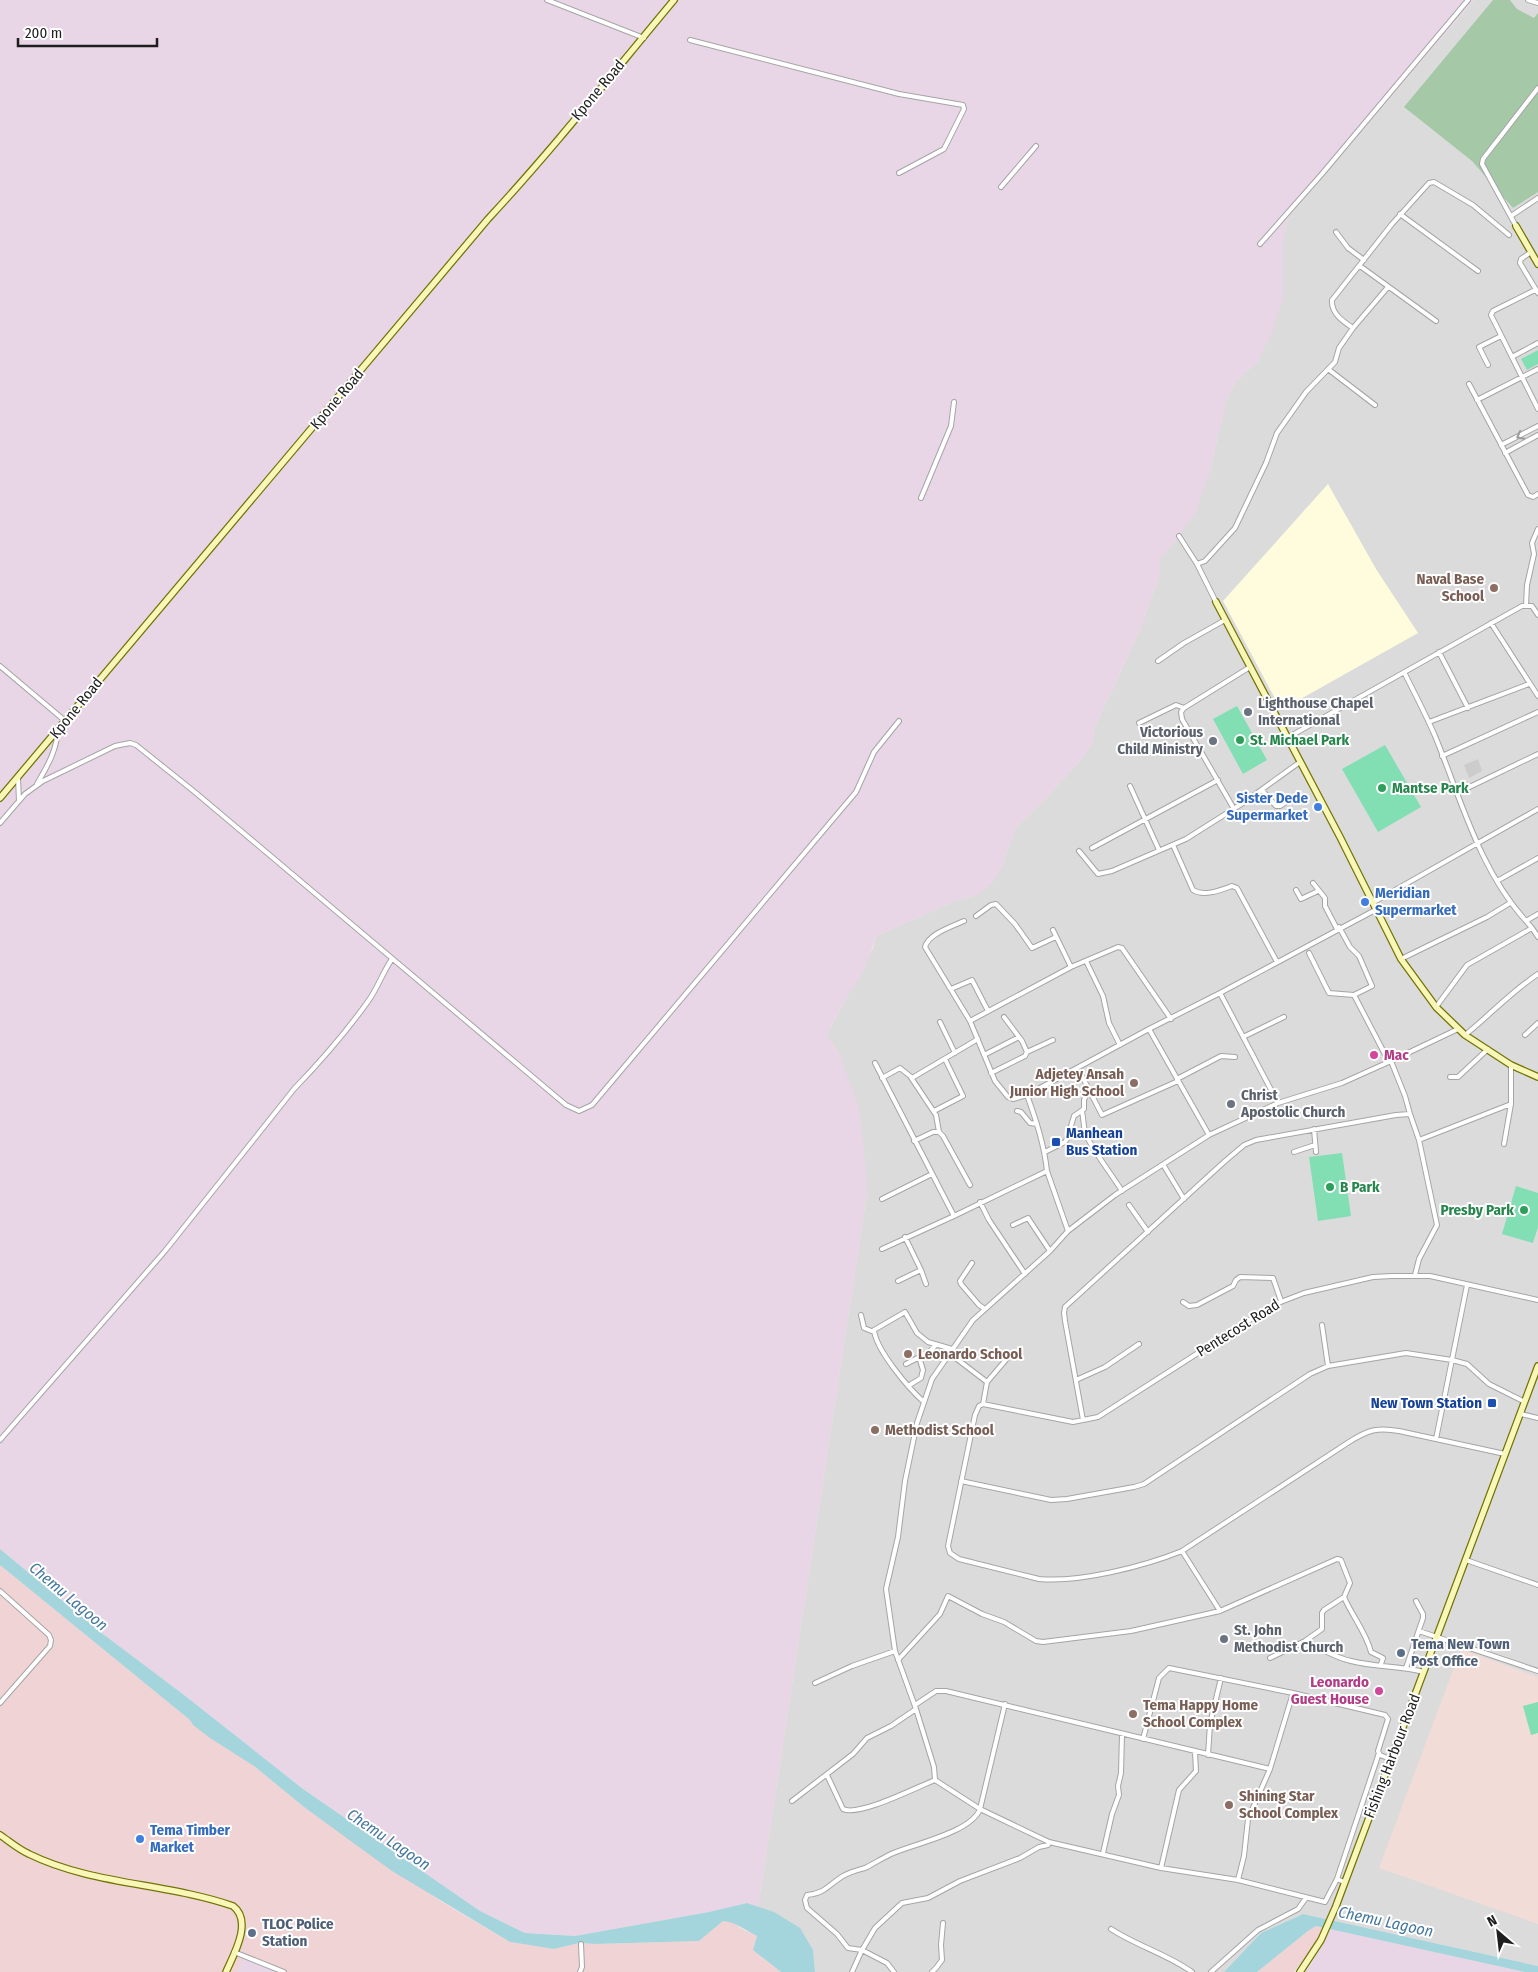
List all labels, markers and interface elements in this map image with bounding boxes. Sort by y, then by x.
scale bar [18,15,156,47]
text: 200 m [25,24,62,42]
street label: Kpone Road [567,56,629,124]
street label: Kpone Road [306,365,368,433]
one-way arrow [1516,430,1525,440]
place label: Naval Base School [1417,570,1485,605]
marker: Naval Base School [1488,582,1500,594]
street label: Kpone Road [46,674,106,742]
place label: Lighthouse Chapel International [1258,694,1374,729]
marker: Lighthouse Chapel International [1242,706,1254,718]
place label: Victorious Child Ministry [1117,723,1204,758]
place label: St. Michael Park [1250,731,1350,749]
marker: St. Michael Park [1234,734,1246,746]
marker: Victorious Child Ministry [1207,735,1219,747]
place label: Mantse Park [1392,779,1469,797]
marker: Mantse Park [1376,782,1388,794]
place label: Sister Dede Supermarket [1226,789,1309,824]
marker: Sister Dede Supermarket [1312,801,1324,813]
place label: Meridian Supermarket [1375,884,1457,919]
marker: Meridian Supermarket [1359,896,1371,908]
place label: Mac [1384,1046,1409,1064]
marker: Mac [1368,1049,1380,1061]
place label: Adjetey Ansah Junior High School [1009,1065,1125,1100]
marker: Adjetey Ansah Junior High School [1128,1077,1140,1089]
place label: Christ Apostolic Church [1240,1086,1345,1121]
marker: Christ Apostolic Church [1225,1098,1237,1110]
place label: Manhean Bus Station [1066,1124,1137,1159]
marker: Manhean Bus Station [1050,1136,1062,1148]
place label: B Park [1340,1178,1380,1196]
marker: B Park [1324,1181,1336,1193]
place label: Presby Park [1441,1201,1514,1219]
marker: Presby Park [1518,1204,1530,1216]
street label: Pentecost Road [1193,1295,1283,1361]
place label: Leonardo School [918,1345,1023,1363]
marker: Leonardo School [902,1348,914,1360]
place label: New Town Station [1371,1394,1482,1412]
marker: New Town Station [1486,1397,1498,1409]
place label: Methodist School [885,1421,995,1439]
marker: Methodist School [869,1424,881,1436]
water label: Chemu Lagoon [26,1558,112,1635]
place label: St. John Methodist Church [1234,1621,1344,1656]
marker: St. John Methodist Church [1218,1633,1230,1645]
place label: Tema New Town Post Office [1411,1635,1510,1670]
marker: Tema New Town Post Office [1395,1647,1407,1659]
place label: Leonardo Guest House [1291,1673,1369,1708]
marker: Leonardo Guest House [1373,1685,1385,1697]
street label: Fishing Harbour Road [1360,1691,1424,1821]
place label: Tema Happy Home School Complex [1143,1696,1259,1731]
marker: Tema Happy Home School Complex [1127,1708,1139,1720]
place label: Shining Star School Complex [1239,1787,1339,1822]
marker: Shining Star School Complex [1223,1799,1235,1811]
water label: Chemu Lagoon [343,1805,434,1874]
place label: Tema Timber Market [150,1821,231,1856]
marker: Tema Timber Market [134,1833,146,1845]
water label: Chemu Lagoon [1337,1902,1435,1941]
north arrow [1473,1907,1523,1957]
text: N [1484,1911,1500,1930]
place label: TLOC Police Station [262,1915,334,1950]
marker: TLOC Police Station [246,1927,258,1939]

